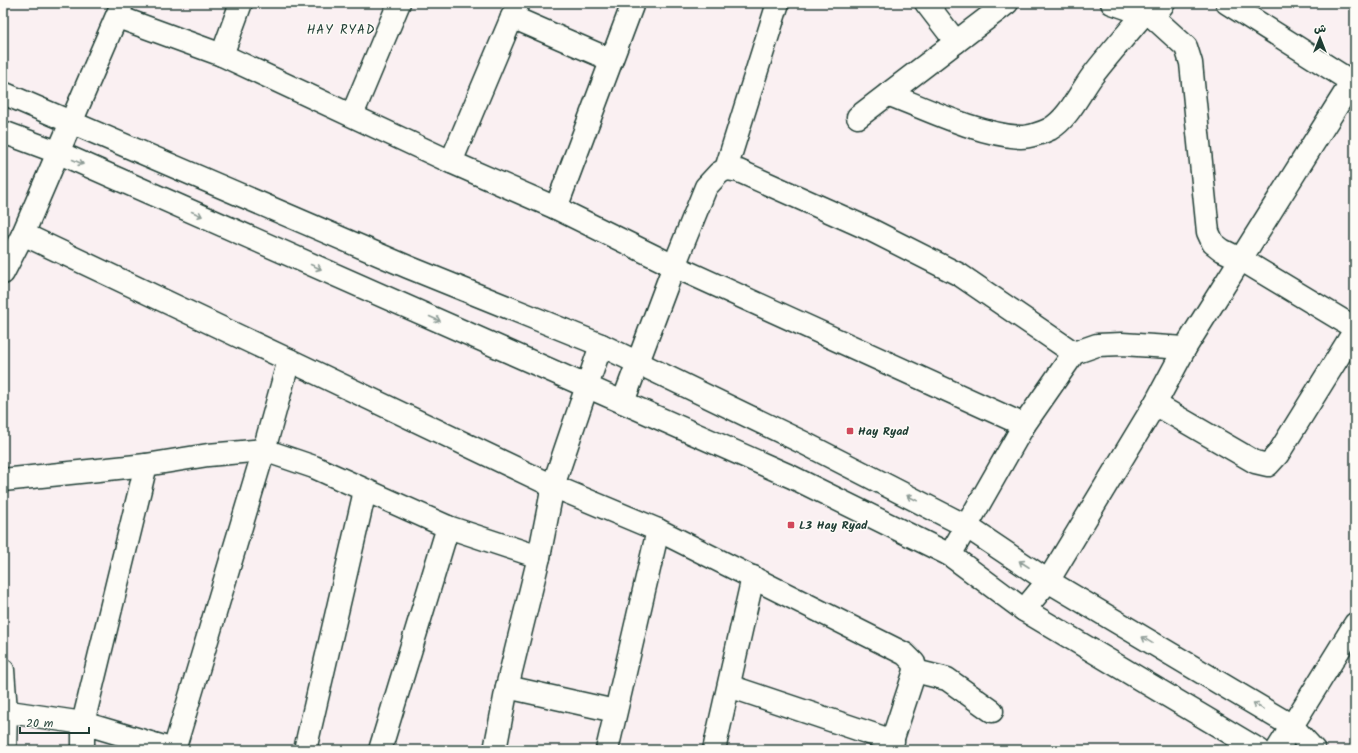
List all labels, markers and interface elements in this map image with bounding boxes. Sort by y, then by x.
north arrow [1300,18,1340,58]
district label: HAY RYAD [307,20,375,41]
text: ش [1314,20,1326,38]
one-way arrow [72,159,84,166]
one-way arrow [191,211,203,218]
one-way arrow [310,263,322,271]
one-way arrow [429,316,441,323]
place label: Hay Ryad [858,422,909,441]
marker: Hay Ryad [845,426,855,436]
one-way arrow [906,494,918,502]
place label: L3 Hay Ryad [799,516,868,535]
marker: L3 Hay Ryad [786,520,796,530]
one-way arrow [1018,560,1030,568]
one-way arrow [1141,635,1153,643]
one-way arrow [1252,702,1264,710]
scale bar [20,709,89,735]
text: 20 m [26,714,54,733]

